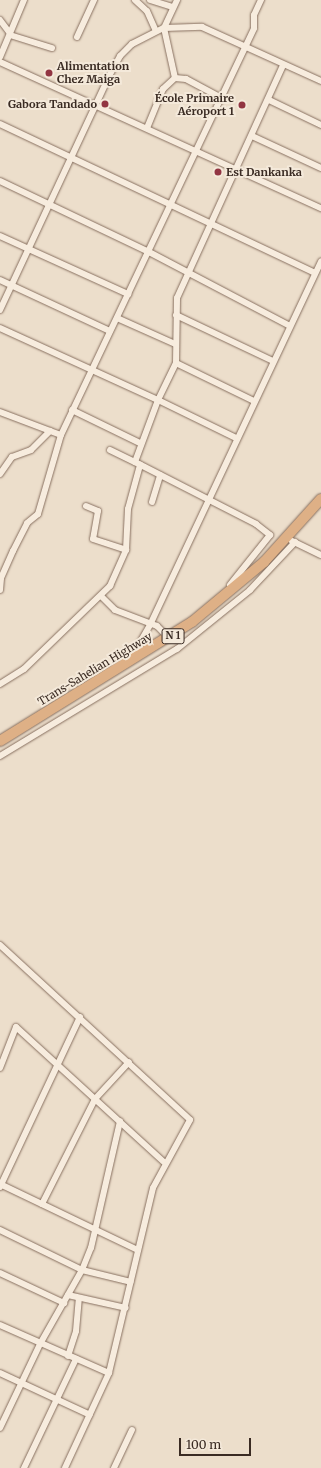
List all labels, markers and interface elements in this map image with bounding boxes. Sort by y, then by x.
place label: Alimentation Chez Maiga [57,60,129,86]
marker: Alimentation Chez Maiga [44,68,54,78]
place label: École Primaire Aéroport 1 [155,92,234,118]
place label: Gabora Tandado [8,97,97,111]
marker: Gabora Tandado [100,99,110,109]
marker: École Primaire Aéroport 1 [237,100,247,110]
place label: Est Dankanka [226,165,302,179]
marker: Est Dankanka [213,167,223,177]
road number: N 1 [161,628,185,644]
street label: Trans-Sahelian Highway [35,630,155,708]
scale bar [181,1430,253,1456]
text: 100 m [186,1437,221,1452]

